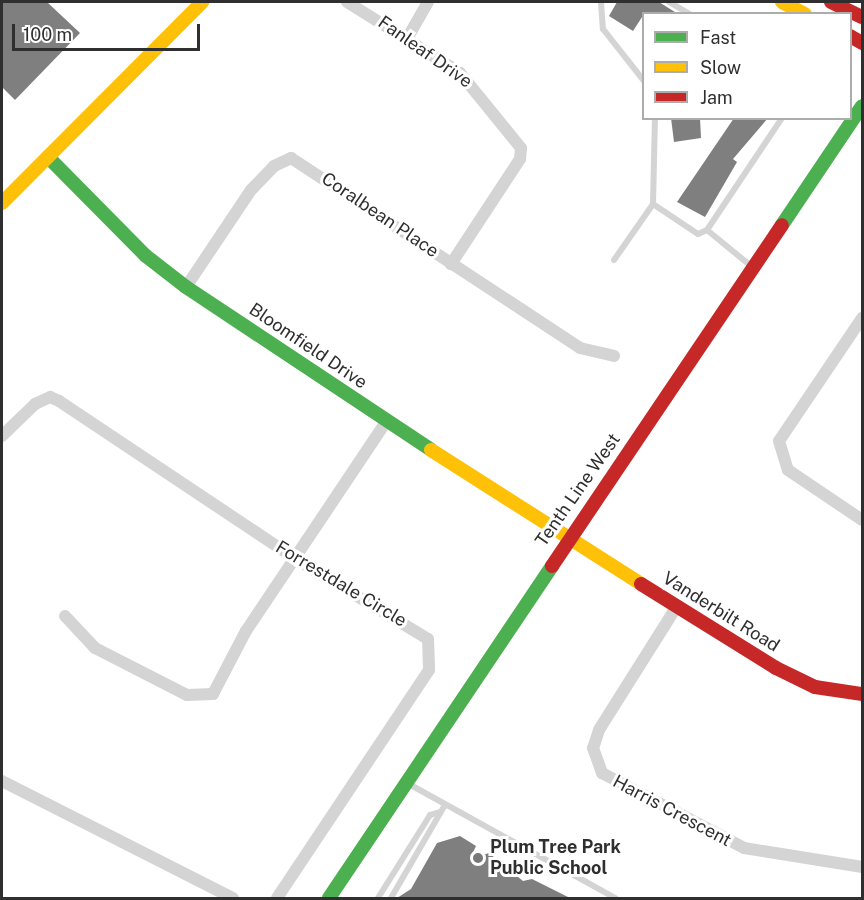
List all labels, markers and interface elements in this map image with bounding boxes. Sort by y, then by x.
scale bar [15,12,202,50]
street label: Fanleaf Drive [374,12,476,92]
legend [642,12,852,120]
text: 100 m [23,24,72,45]
text: Fast [700,27,736,48]
text: Slow [700,57,741,78]
text: Jam [700,87,733,108]
street label: Coralbean Place [317,168,443,262]
street label: Bloomfield Drive [245,299,371,393]
street label: Tenth Line West [531,429,625,551]
street label: Forrestdale Circle [271,536,411,632]
street label: Vanderbilt Road [659,567,783,657]
street label: Harris Crescent [609,771,735,851]
place label: Plum Tree Park Public School [490,837,621,880]
marker: Plum Tree Park Public School [471,851,485,865]

